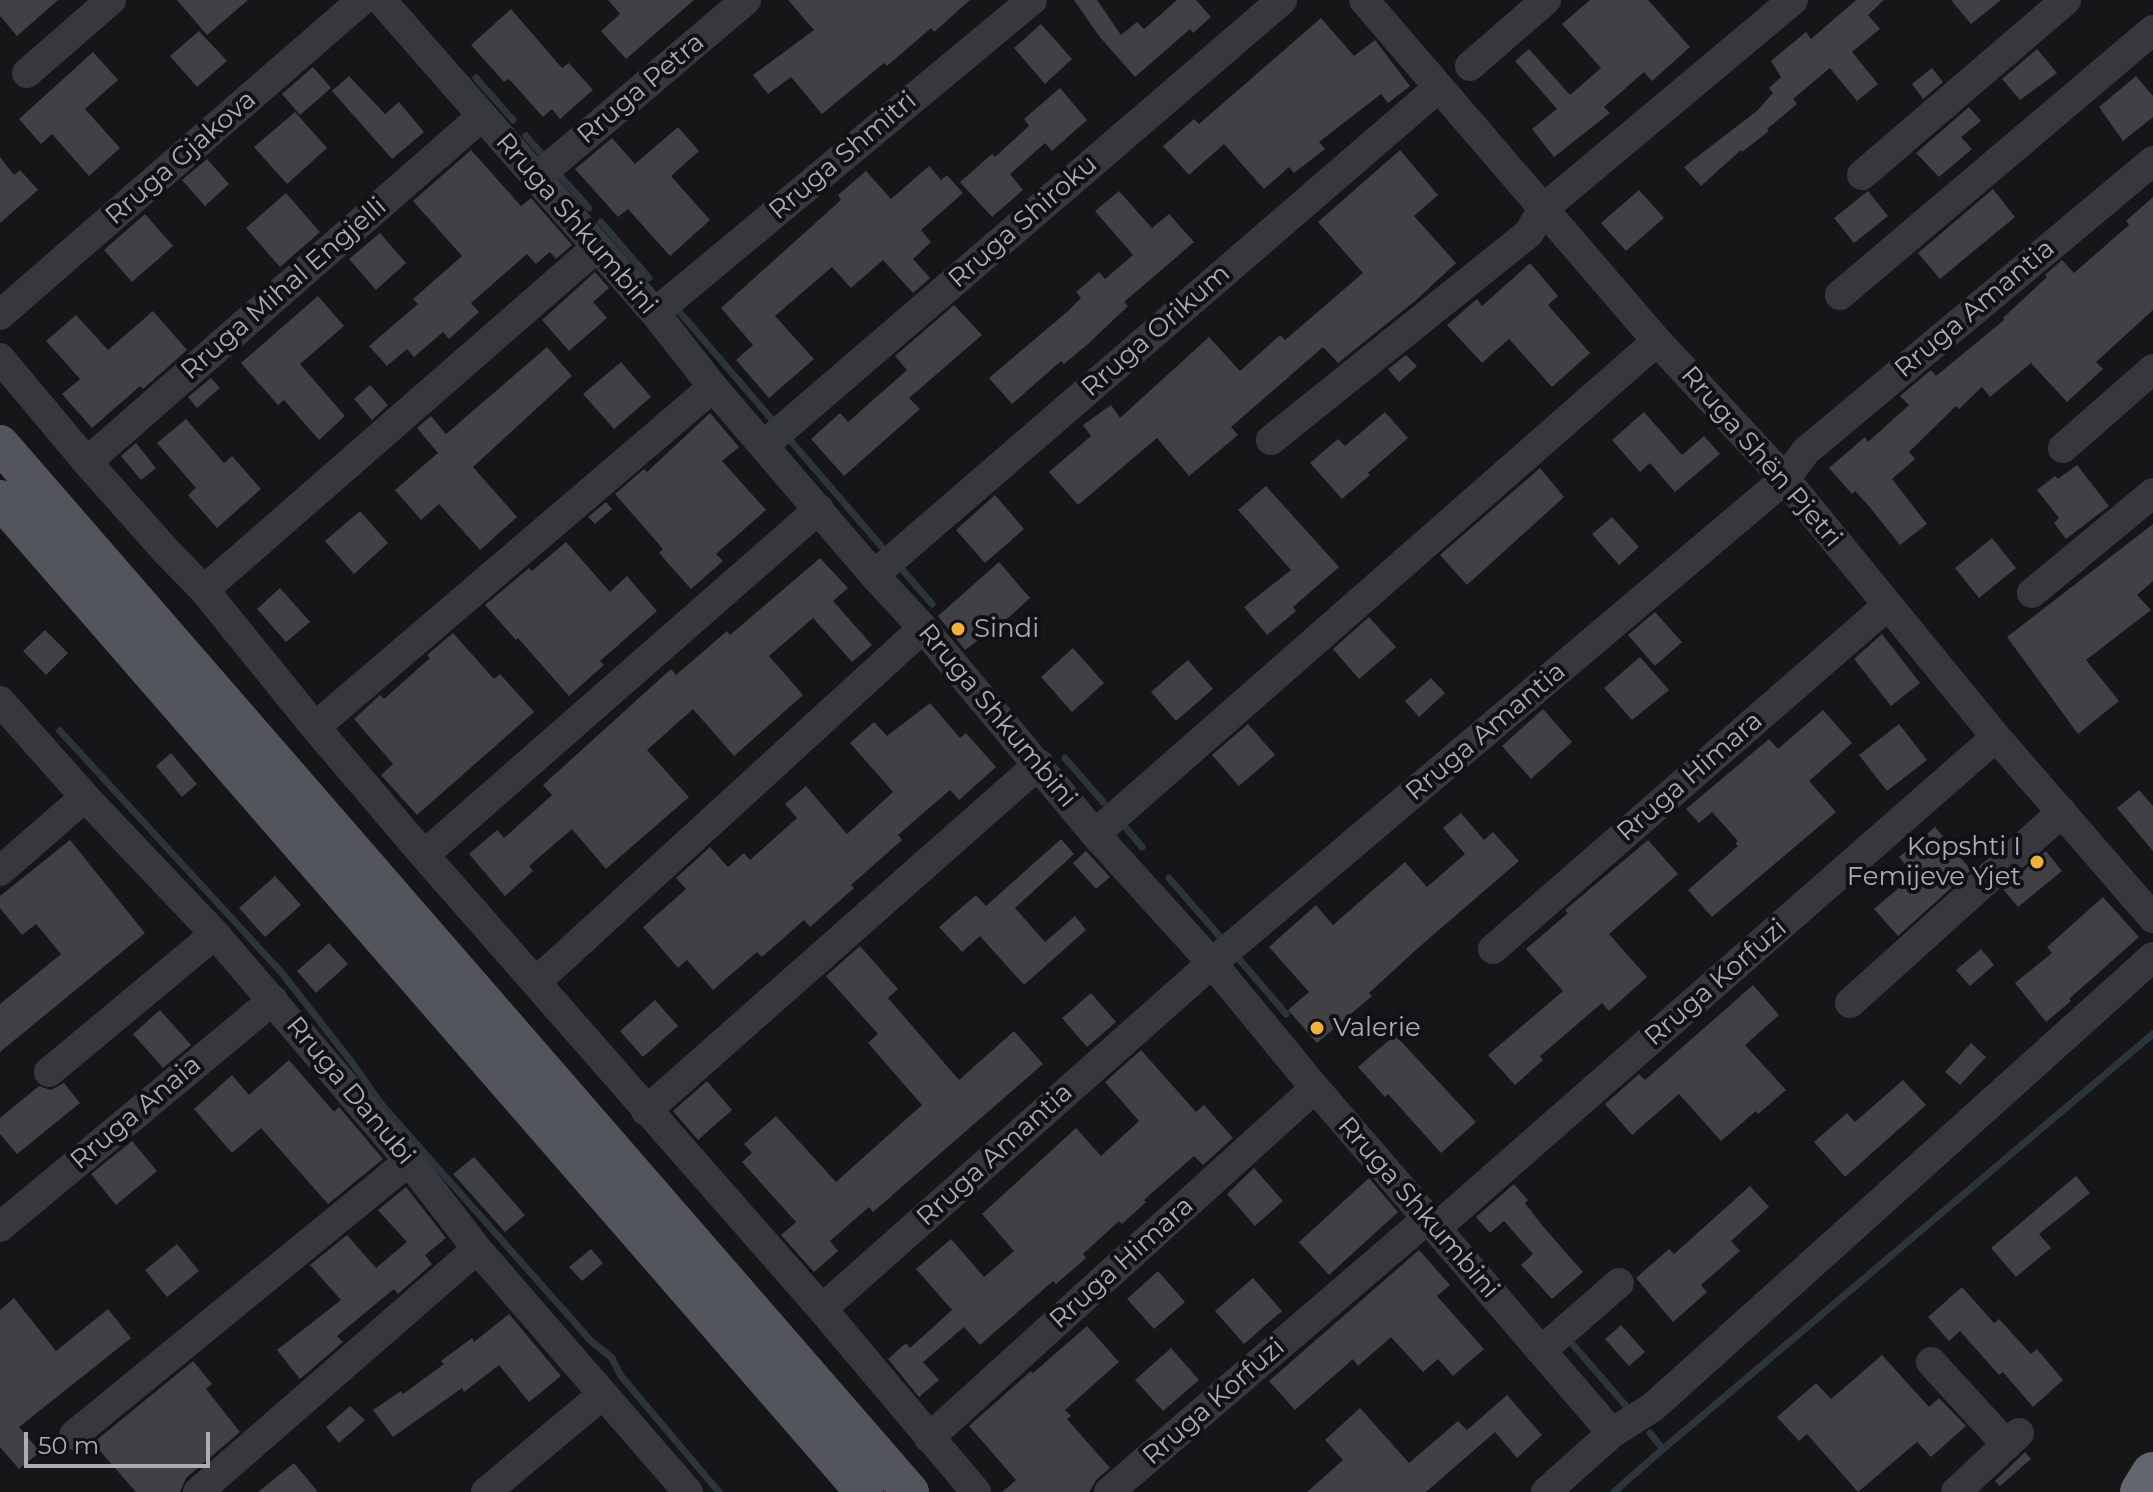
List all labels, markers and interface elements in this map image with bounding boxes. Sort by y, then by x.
street label: Rruga Petra [571,27,711,151]
street label: Rruga Gjakova [99,84,263,232]
street label: Rruga Shmitri [763,85,923,227]
street label: Rruga Shkumbini [489,127,663,321]
street label: Rruga Shiroku [942,149,1104,295]
street label: Rruga Mihal Engjelli [175,191,393,387]
street label: Rruga Amantia [1889,233,2061,385]
street label: Rruga Orikum [1076,258,1236,404]
street label: Rruga Shën Pjetri [1674,360,1848,554]
place label: Sindi [974,613,1039,645]
street label: Rruga Shkumbini [911,618,1083,814]
marker: Sindi [949,620,967,638]
street label: Rruga Amantia [1400,656,1572,808]
street label: Rruga Himara [1611,705,1769,849]
place label: Kopshti I Femijeve Yjet [1847,831,2021,892]
marker: Kopshti I Femijeve Yjet [2028,853,2046,871]
street label: Rruga Korfuzi [1639,913,1793,1053]
street label: Rruga Danubi [279,1011,421,1171]
place label: Valerie [1333,1012,1421,1044]
marker: Valerie [1308,1019,1326,1037]
street label: Rruga Anaia [64,1049,208,1177]
street label: Rruga Amantia [911,1077,1079,1233]
street label: Rruga Shkumbini [1331,1111,1505,1305]
street label: Rruga Himara [1044,1190,1200,1336]
street label: Rruga Korfuzi [1137,1332,1291,1472]
scale bar [28,1416,214,1466]
text: 50 m [38,1431,99,1460]

